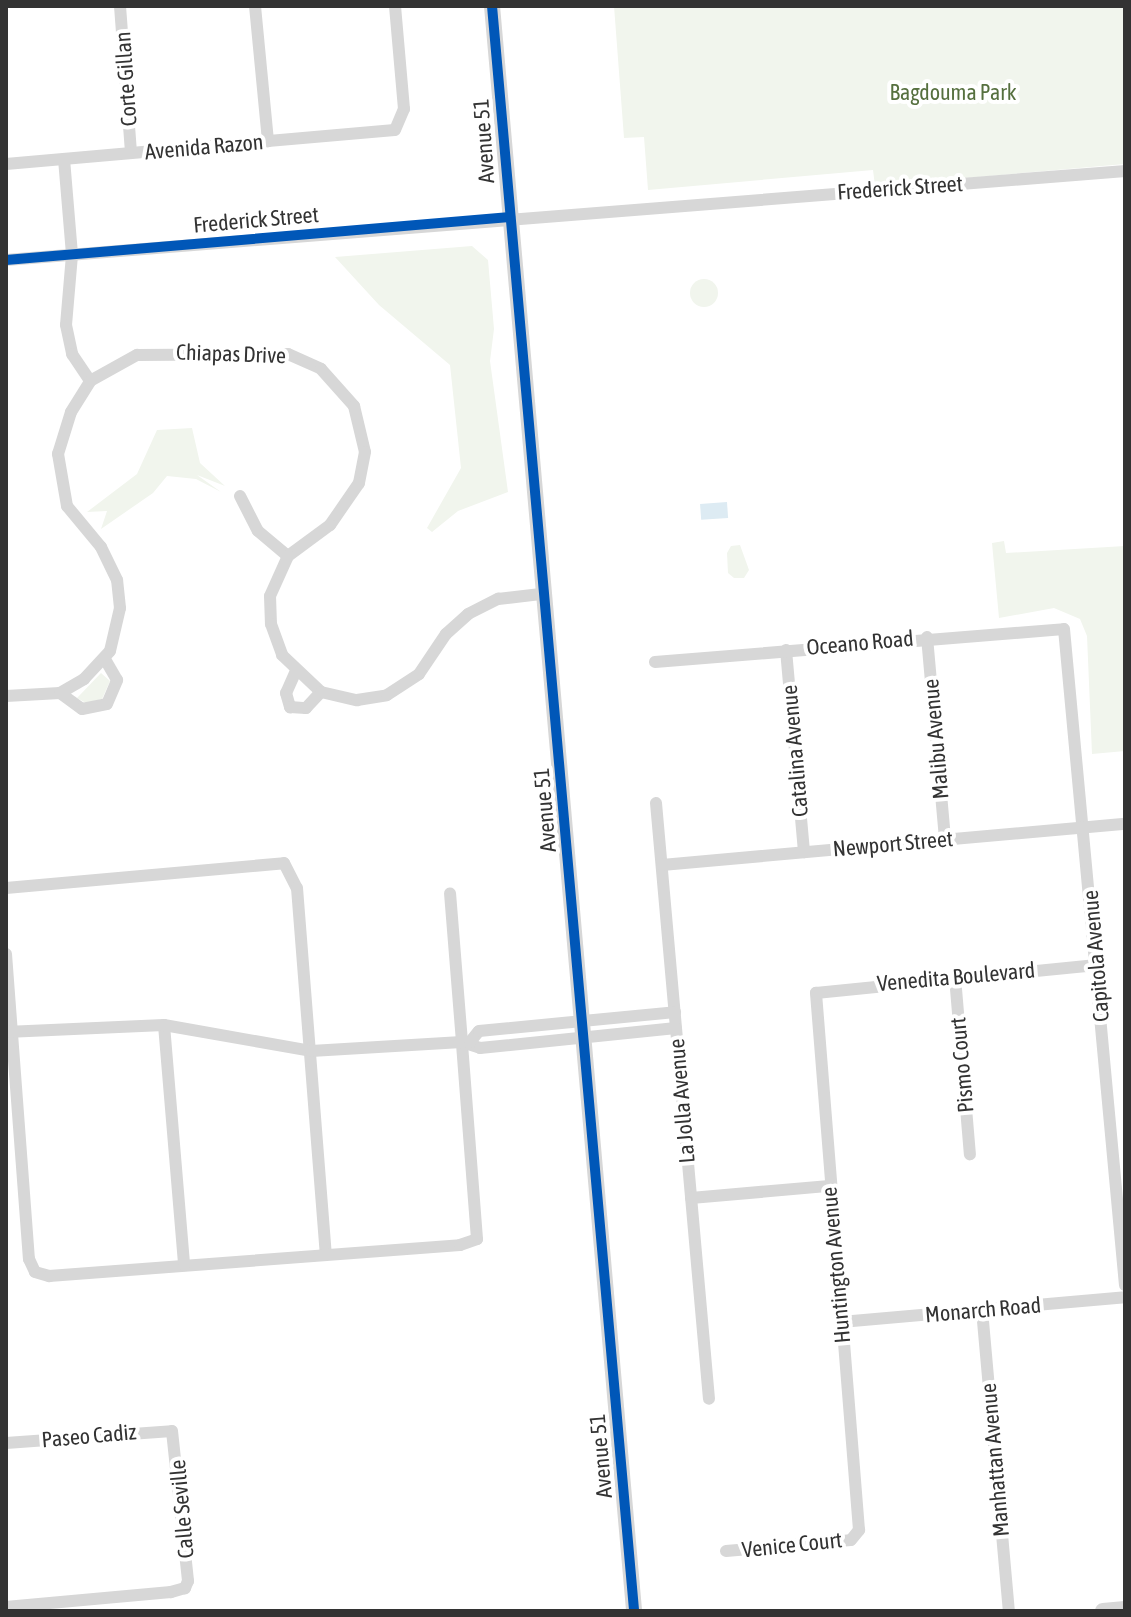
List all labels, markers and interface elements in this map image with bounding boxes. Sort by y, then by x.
street label: Corte Gillan [110,31,142,127]
park label: Bagdouma Park [890,80,1016,106]
street label: Avenue 51 [468,98,500,184]
street label: Avenida Razon [144,129,264,165]
street label: Frederick Street [836,170,964,206]
street label: Frederick Street [192,201,320,239]
street label: Chiapas Drive [176,339,286,369]
street label: Oceano Road [805,625,915,661]
street label: Malibu Avenue [918,678,954,800]
street label: Catalina Avenue [776,684,814,818]
street label: Avenue 51 [528,767,562,853]
street label: Newport Street [832,826,954,862]
street label: Capitola Avenue [1077,889,1115,1023]
street label: Venedita Boulevard [876,957,1036,997]
street label: Pismo Court [945,1016,979,1114]
street label: La Jolla Avenue [663,1038,701,1164]
street label: Huntington Avenue [816,1186,856,1344]
street label: Monarch Road [924,1292,1042,1328]
street label: Manhattan Avenue [975,1382,1015,1538]
street label: Avenue 51 [584,1413,618,1499]
street label: Paseo Cadiz [40,1419,138,1453]
street label: Calle Seville [165,1458,199,1560]
street label: Venice Court [741,1527,843,1563]

